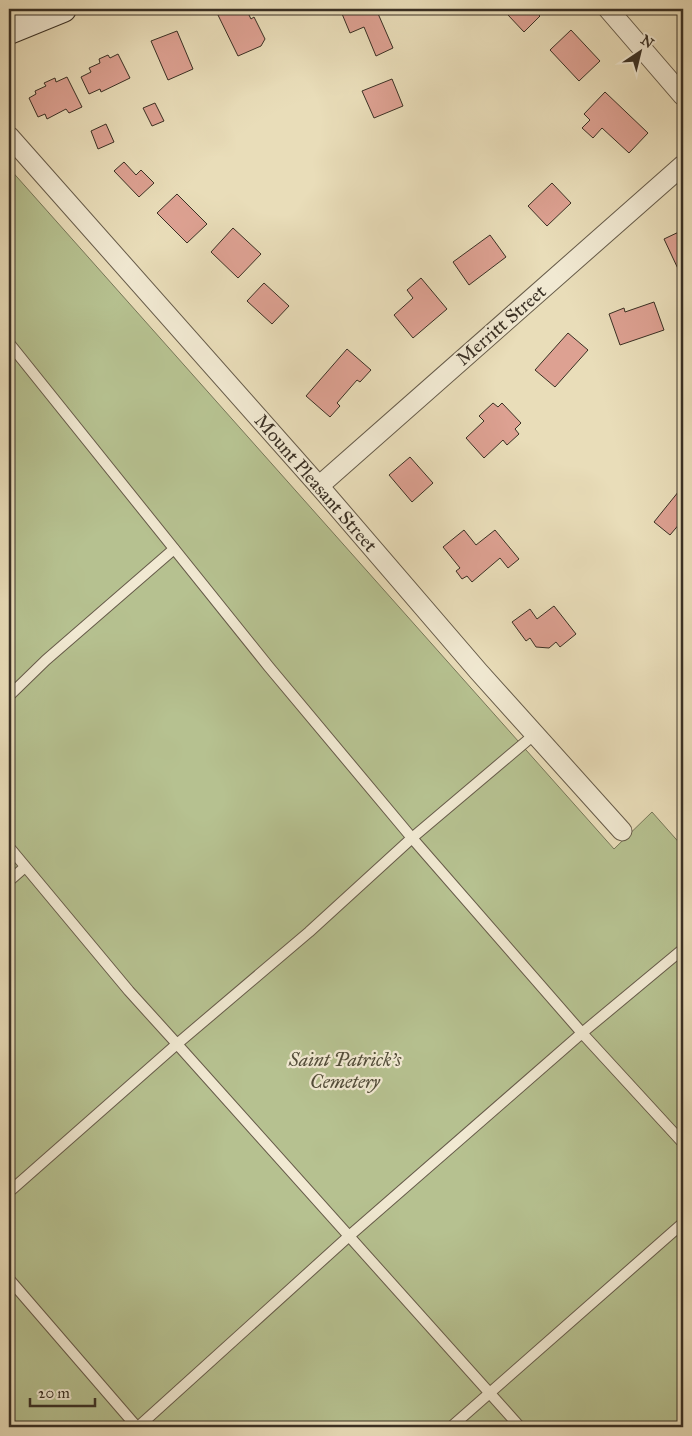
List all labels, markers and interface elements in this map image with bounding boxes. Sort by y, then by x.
north arrow [614,28,664,78]
text: N [637,31,657,52]
street label: Merritt Street [451,280,551,370]
street label: Mount Pleasant Street [250,409,382,557]
park label: Saint Patrick's Cemetery [288,1048,402,1093]
scale bar [30,1376,95,1408]
text: 20 m [38,1384,70,1402]

